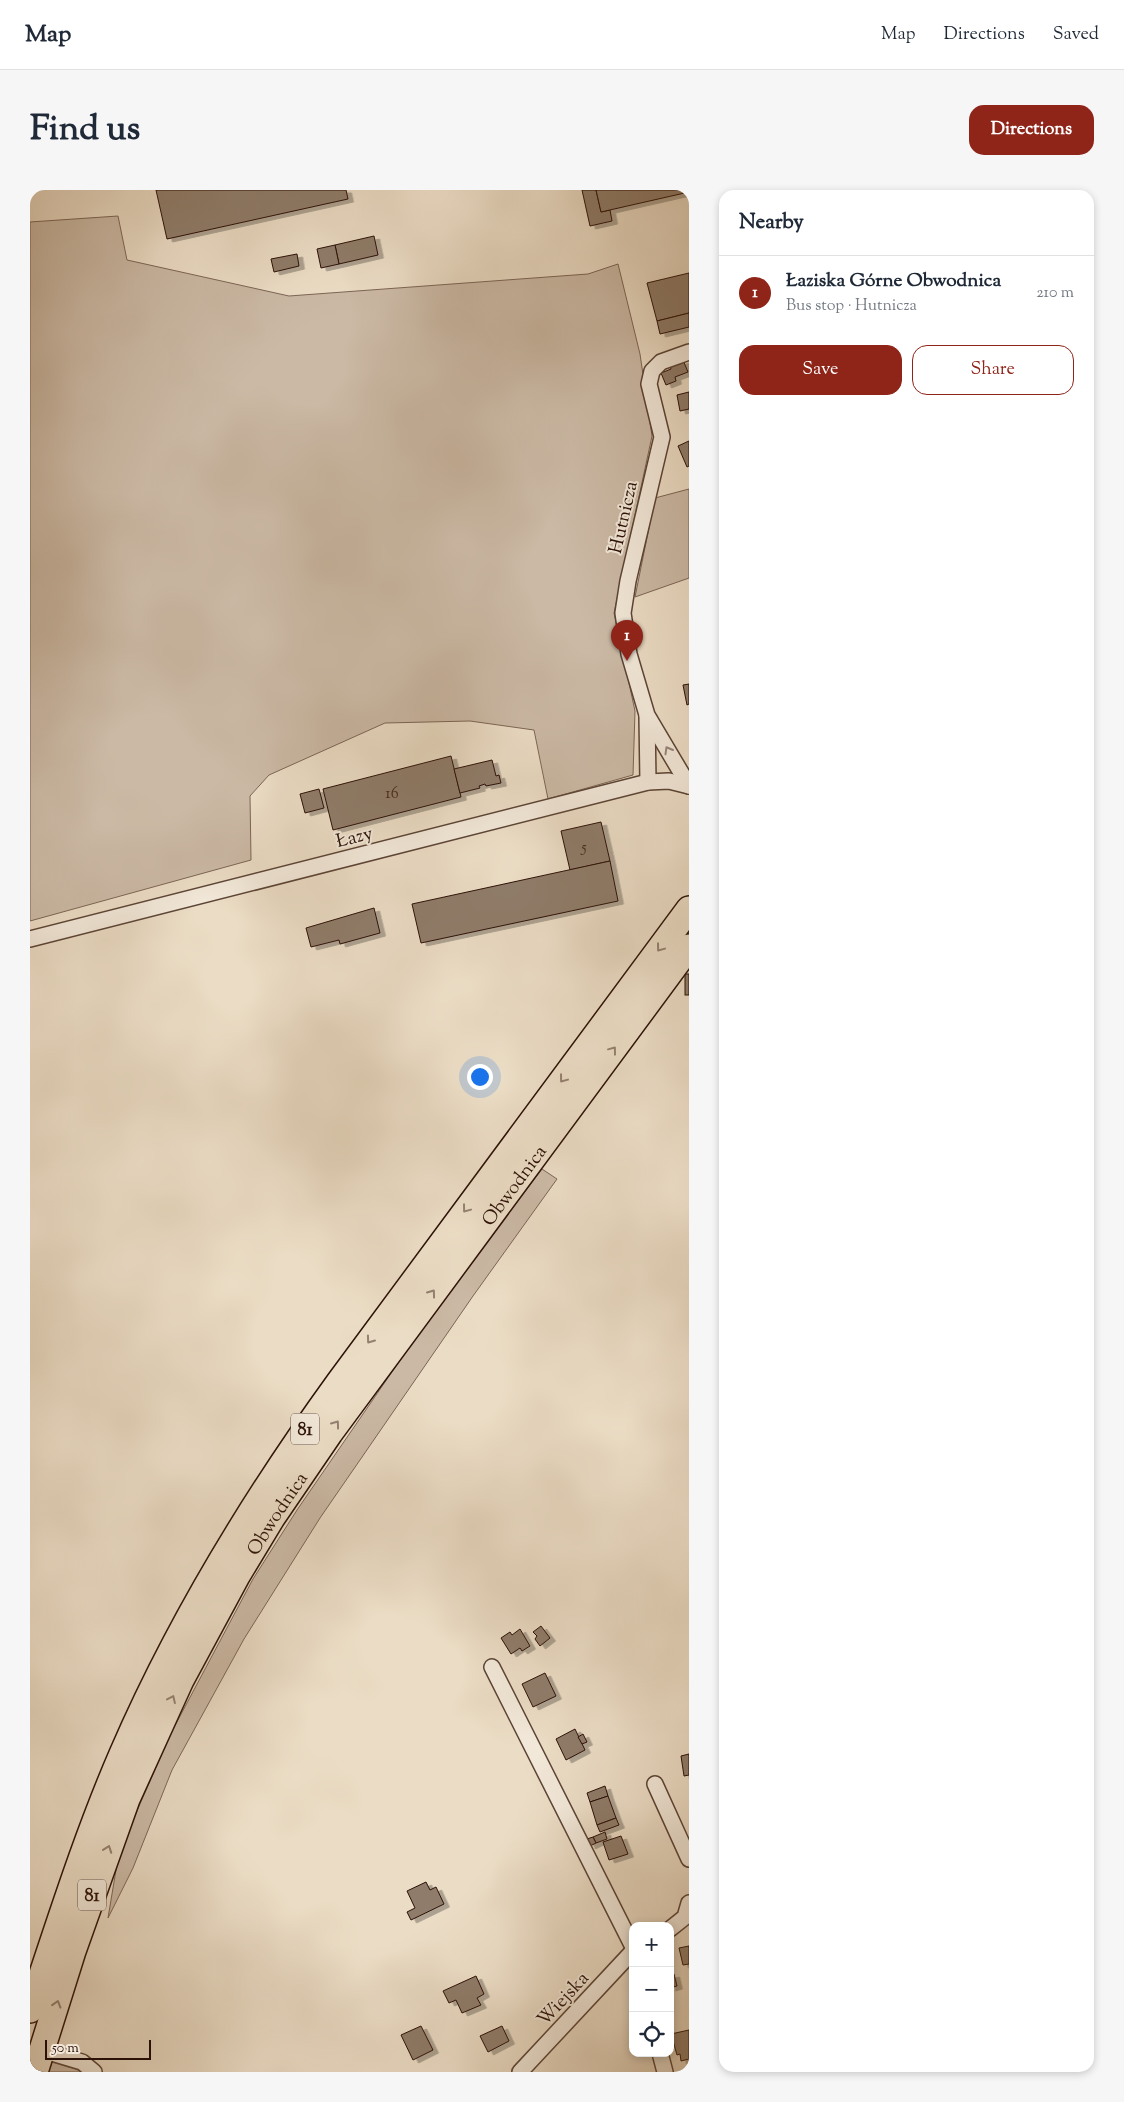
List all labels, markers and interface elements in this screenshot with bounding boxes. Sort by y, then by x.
text: Map [25,18,71,52]
text: Map [881,22,916,48]
text: Directions [944,22,1025,48]
text: Saved [1053,22,1099,48]
text: Find us [30,105,140,156]
button: Directions [969,105,1094,155]
text: Nearby [739,208,804,238]
text: Łaziska Górne Obwodnica [786,268,1001,295]
text: 1 [752,282,758,305]
text: 210 m [1036,282,1074,305]
text: Bus stop · Hutnicza [786,295,917,318]
button: Save [739,345,902,395]
button: Share [912,345,1074,395]
street label: Hutnicza [603,478,646,556]
pin: 1 [611,620,643,661]
one-way arrow [664,747,674,756]
house number: 16 [385,783,399,806]
street label: Łazy [333,821,376,856]
house number: 5 [580,837,587,860]
one-way arrow [657,942,666,952]
one-way arrow [607,1047,615,1056]
your location [467,1064,493,1090]
one-way arrow [560,1073,569,1083]
street label: Obwodnica [476,1140,554,1233]
one-way arrow [463,1204,473,1213]
one-way arrow [427,1290,435,1299]
one-way arrow [367,1334,376,1344]
road number: 81 [291,1414,319,1444]
one-way arrow [330,1420,339,1430]
street label: Obwodnica [241,1467,316,1561]
one-way arrow [166,1695,177,1704]
one-way arrow [102,1846,112,1854]
road number: 81 [78,1880,106,1910]
map controls [629,1922,674,2057]
button: + [629,1922,674,1967]
street label: Wiejska [531,1966,596,2033]
button: − [629,1967,674,2012]
one-way arrow [51,2000,61,2008]
button: locate [629,2012,674,2057]
scale bar [45,2037,151,2060]
text: 50 m [52,2039,79,2059]

